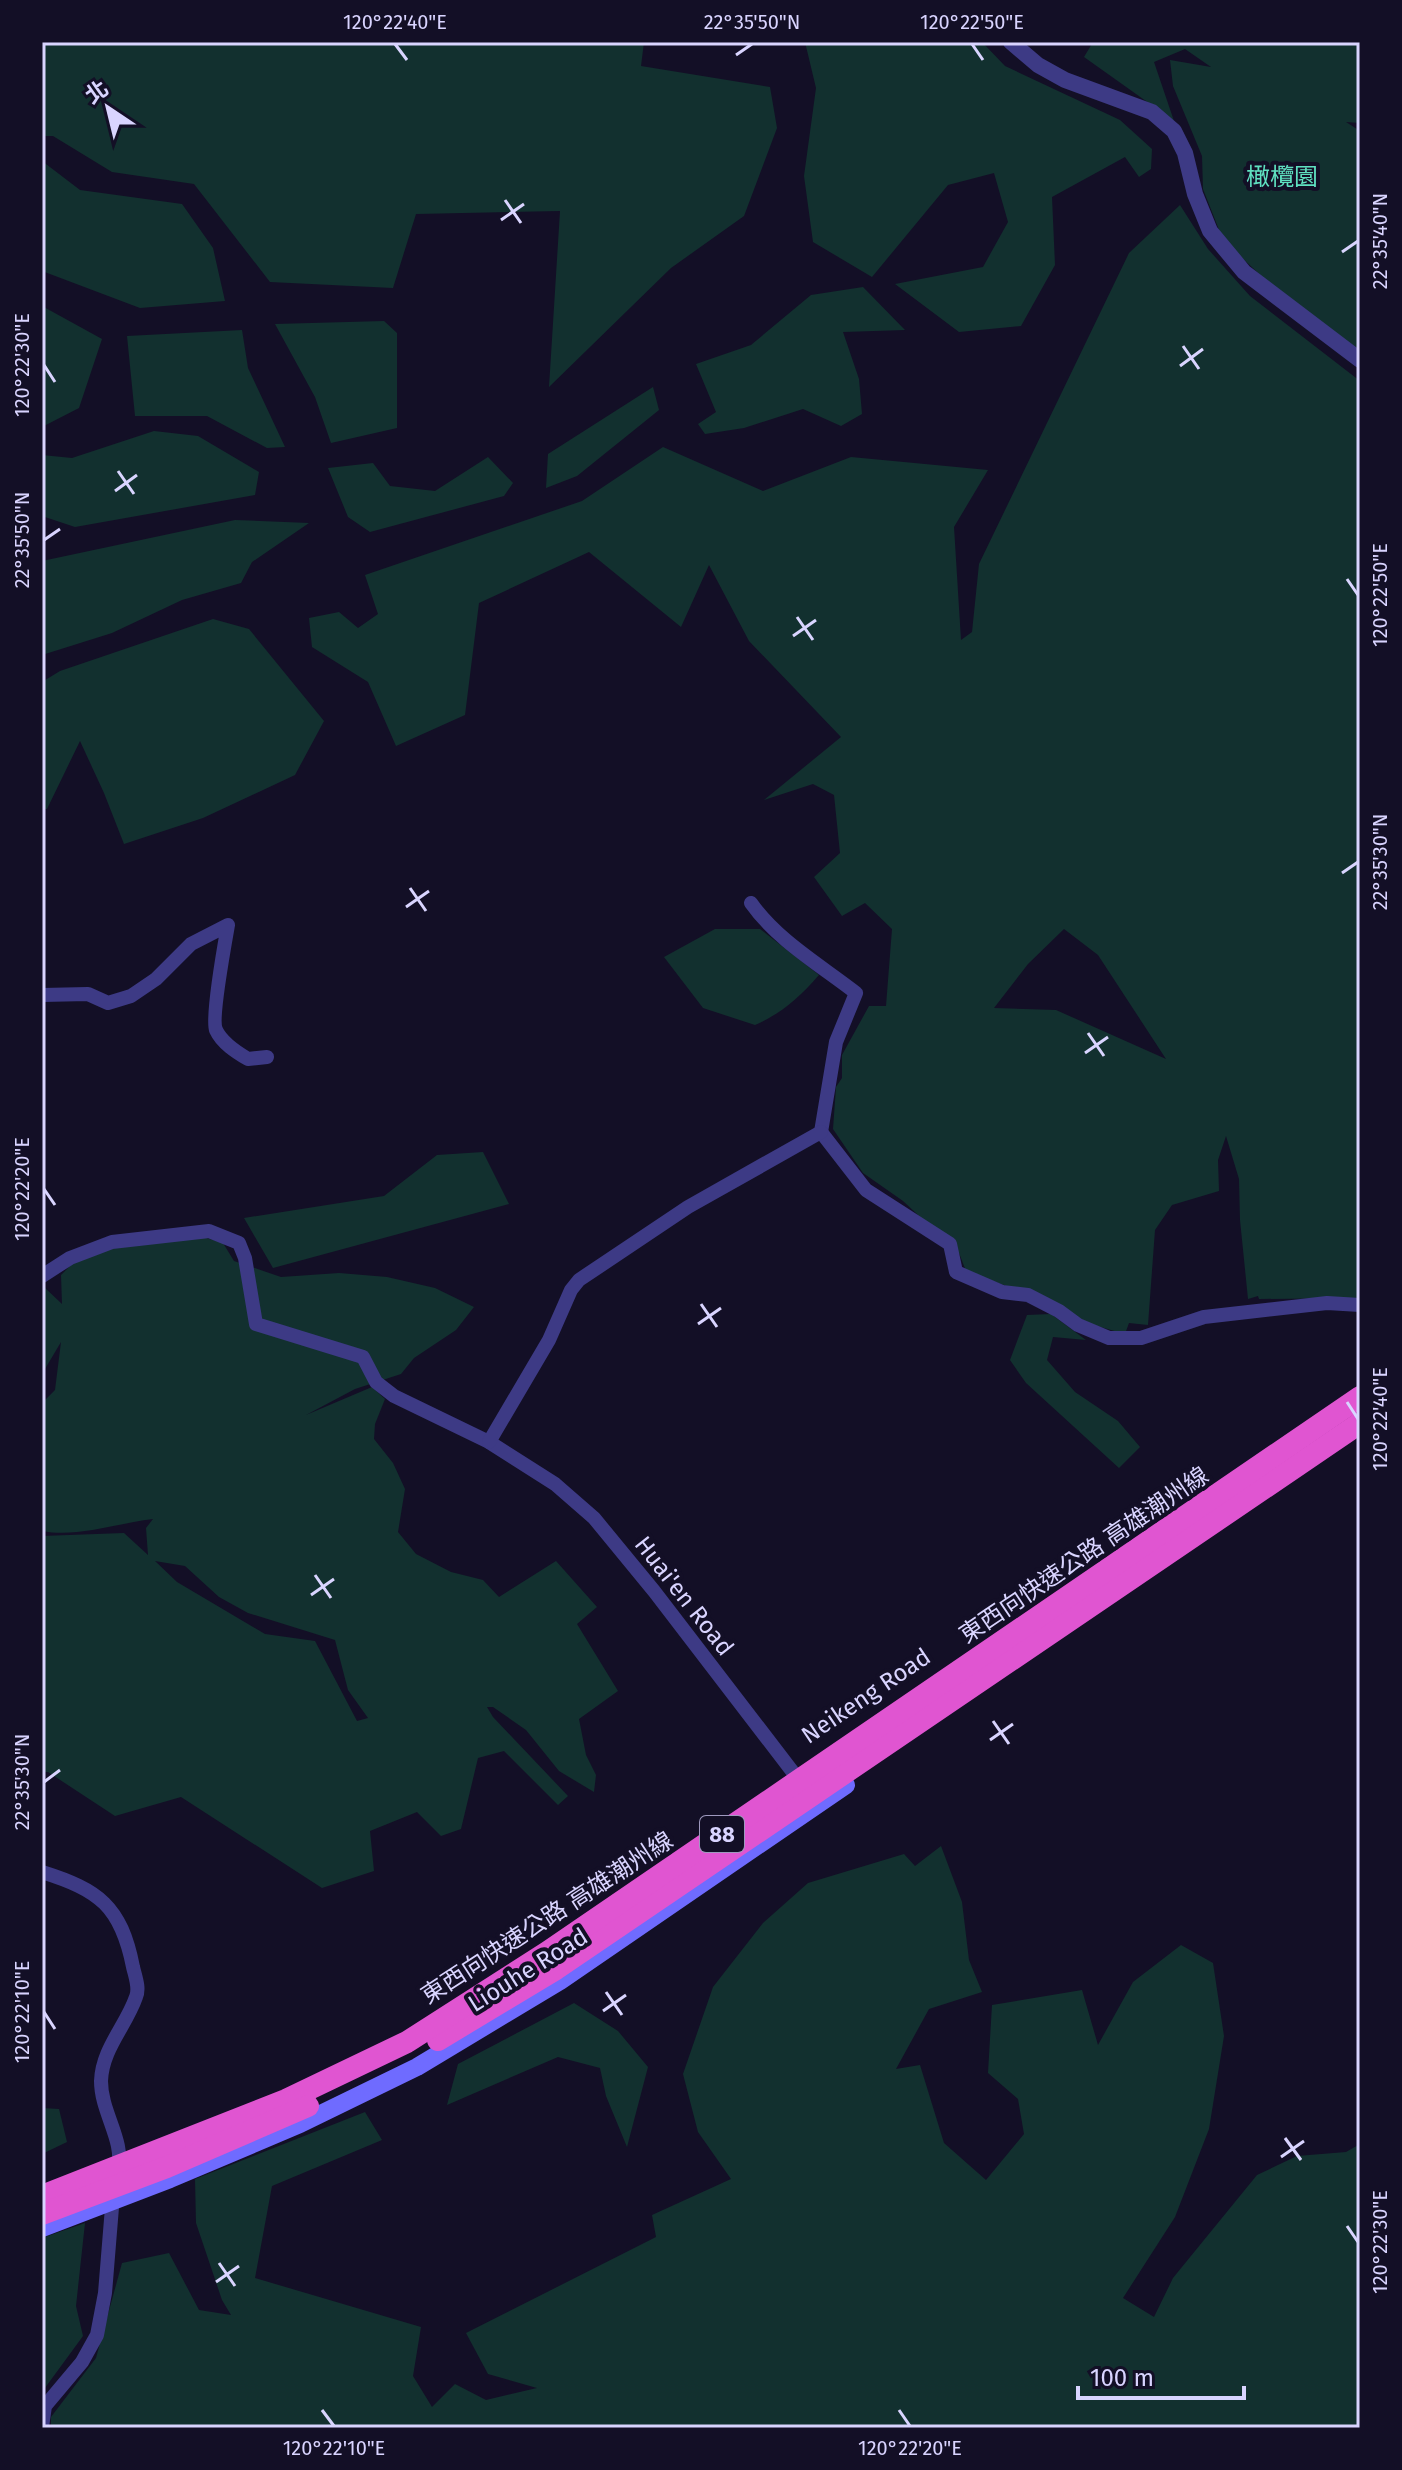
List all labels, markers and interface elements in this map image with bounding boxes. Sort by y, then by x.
text: 120°22'40"E [343,10,447,34]
text: 22°35'50"N [704,10,800,34]
text: 120°22'50"E [920,10,1024,34]
north arrow [68,68,148,148]
text: 北 [80,75,114,109]
park label: 橄欖園 [1246,163,1318,191]
text: 22°35'40"N [1368,193,1392,289]
text: 120°22'30"E [10,313,34,417]
text: 22°35'50"N [10,492,34,588]
text: 120°22'50"E [1368,543,1392,647]
text: 22°35'30"N [1368,814,1392,910]
text: 120°22'20"E [10,1137,34,1241]
text: 120°22'40"E [1368,1367,1392,1471]
street label: 東西向快速公路 高雄潮州線 [954,1461,1214,1649]
street label: Huai'en Road [629,1531,739,1661]
street label: Neikeng Road [796,1643,936,1749]
text: 22°35'30"N [10,1734,34,1830]
road number: 88 [700,1816,744,1852]
street label: 東西向快速公路 高雄潮州線 [416,1826,678,2010]
street label: Liouhe Road [463,1922,593,2018]
text: 120°22'10"E [10,1961,34,2063]
text: 120°22'30"E [1368,2190,1392,2294]
scale bar [1078,2350,1244,2400]
text: 100 m [1090,2364,1154,2392]
text: 120°22'10"E [283,2436,385,2460]
text: 120°22'20"E [858,2436,962,2460]

